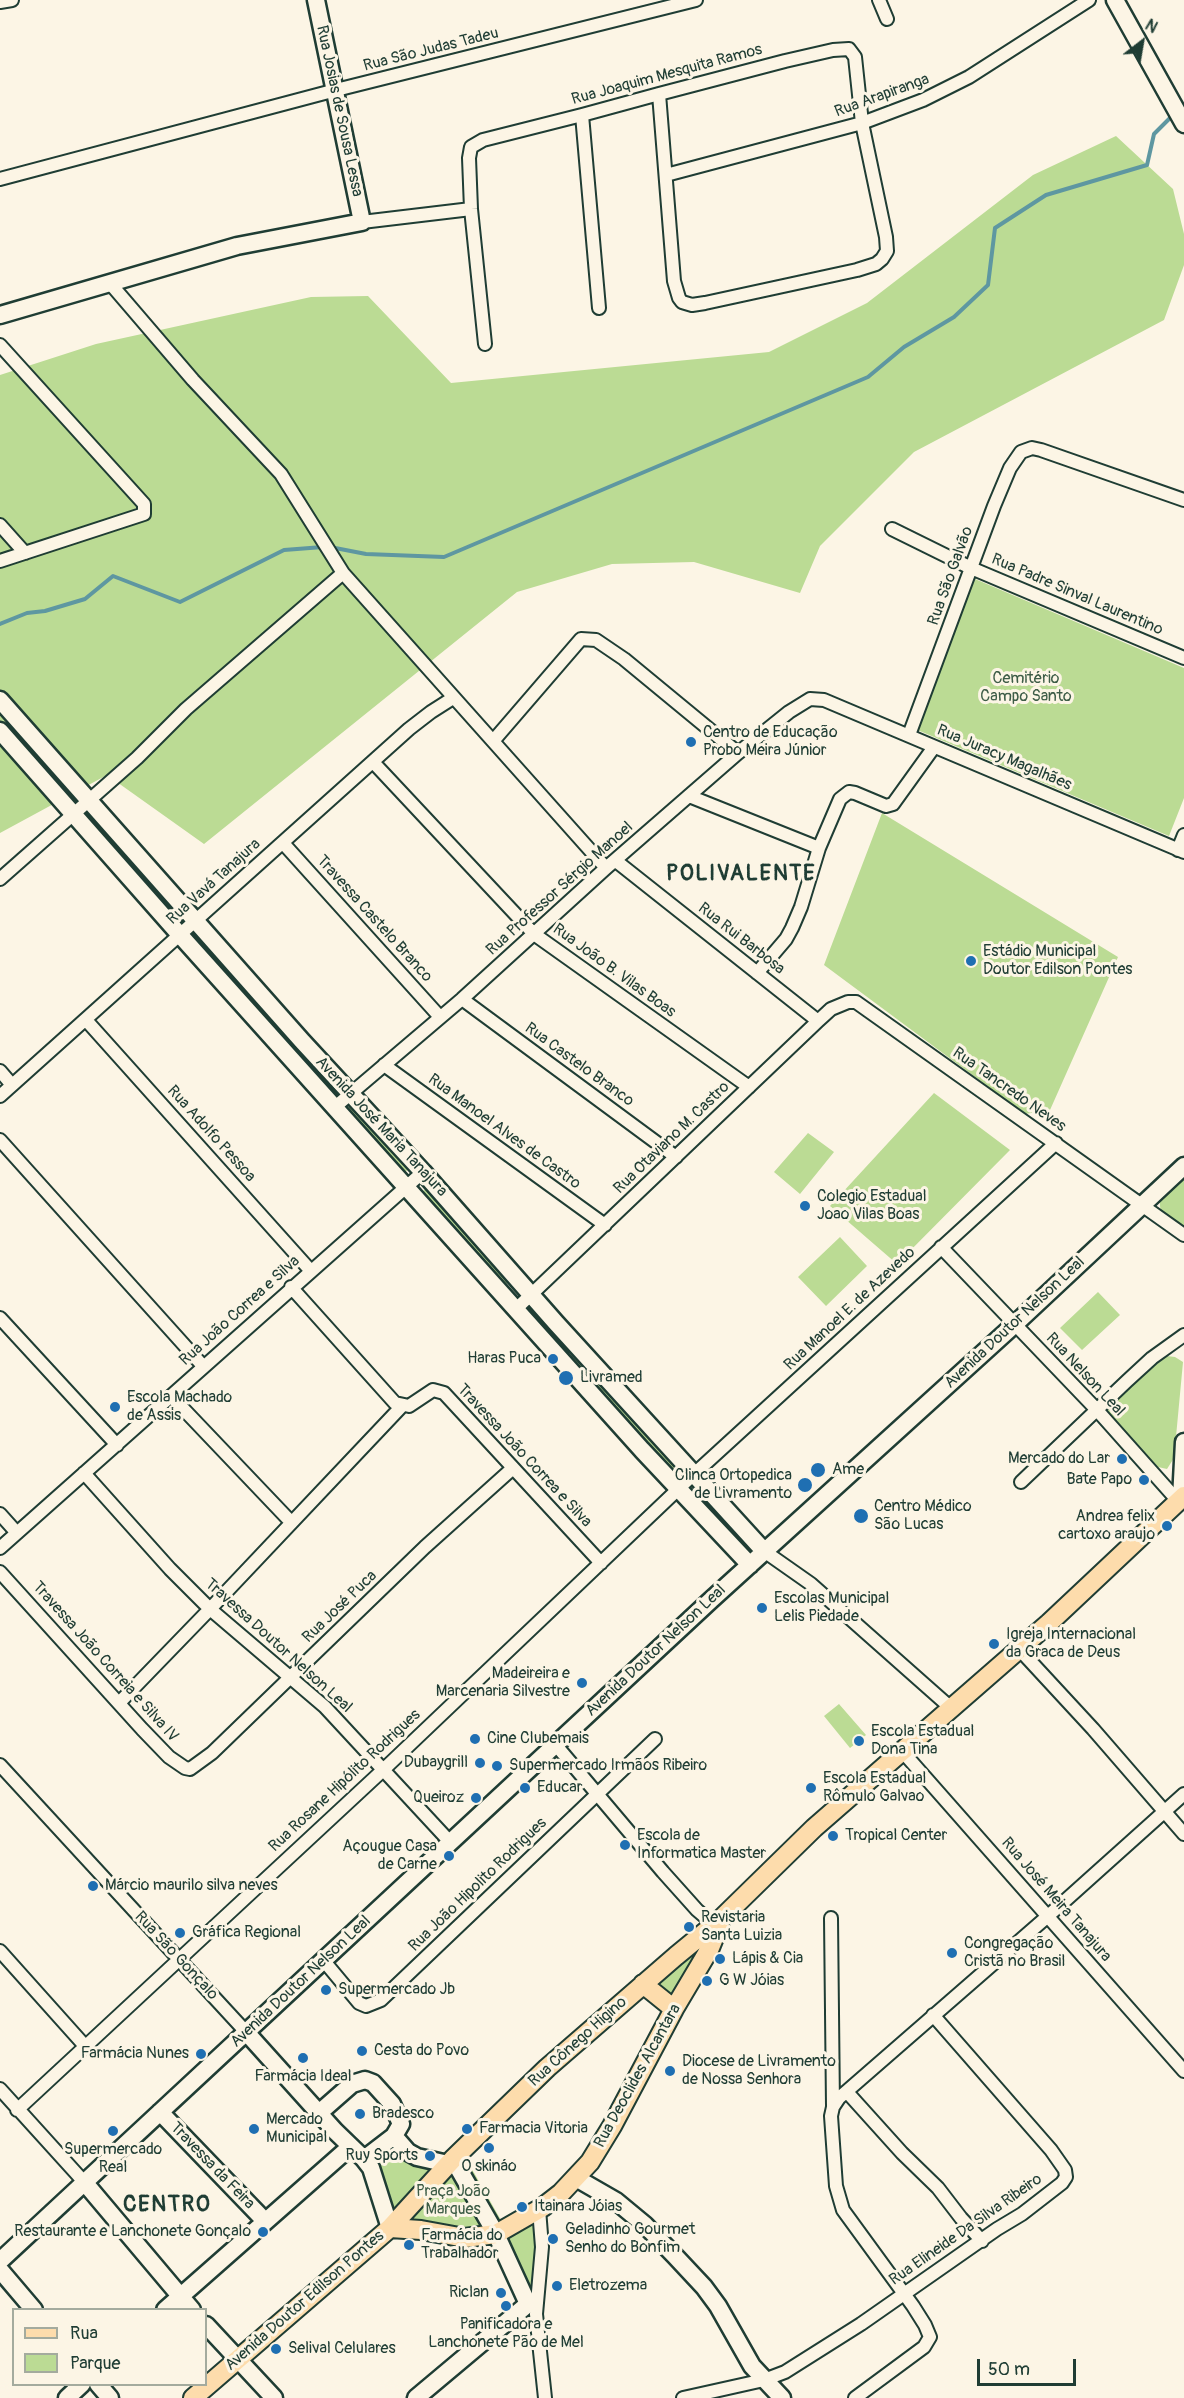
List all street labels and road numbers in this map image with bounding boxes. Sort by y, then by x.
street label: Rua Josias de Sousa Lessa [311,24,367,198]
street label: Rua São Judas Tadeu [361,24,501,76]
street label: Rua Joaquim Mesquita Ramos [570,40,764,110]
street label: Rua Arapiranga [832,70,932,122]
street label: Rua São Galvão [924,524,978,628]
street label: Rua Padre Sinval Laurentino [988,550,1166,640]
street label: Rua Juracy Magalhães [934,721,1074,795]
street label: Rua Professor Sérgio Manoel [483,818,637,960]
street label: Rua Vavá Tanajura [163,835,265,929]
street label: Travessa Castelo Branco [312,852,436,986]
street label: Rua Rui Barbosa [694,899,788,979]
street label: Rua João B. Vilas Boas [549,920,679,1022]
street label: Rua Castelo Branco [521,1019,637,1111]
street label: Rua Tancredo Neves [949,1044,1069,1136]
street label: Avenida José Maria Tanajura [311,1053,451,1201]
street label: Rua Manoel Alves de Castro [424,1070,584,1194]
street label: Rua Otaviano M. Castro [610,1078,734,1198]
street label: Rua Adolfo Pessoa [163,1082,259,1186]
street label: Rua Manoel E. de Azevedo [781,1243,919,1375]
street label: Rua João Correa e Silva [176,1252,304,1370]
street label: Avenida Doutor Nelson Leal [941,1253,1089,1393]
street label: Rua Nelson Leal [1041,1329,1129,1421]
street label: Travessa João Correa e Silva [453,1380,595,1532]
street label: Rua José Puca [299,1567,381,1647]
street label: Travessa Doutor Nelson Leal [200,1575,356,1717]
street label: Travessa João Correia e Silva IV [28,1578,182,1746]
street label: Avenida Doutor Nelson Leal [582,1581,730,1721]
street label: Rua Rosane Hipólito Rodrigues [265,1706,425,1856]
street label: Rua João Hipolito Rodrigues [405,1814,551,1956]
street label: Rua José Meira Tanajura [997,1834,1115,1966]
street label: Rua São Gonçalo [130,1908,222,2004]
street label: Avenida Doutor Nelson Leal [227,1912,375,2052]
street label: Rua Cônego Higino [525,1993,631,2091]
street label: Rua Deoclides Alcantara [591,2001,685,2151]
street label: Travessa da Feira [166,2118,258,2214]
street label: Rua Elineide Da Silva Ribeiro [886,2170,1046,2290]
street label: Avenida Doutor Edilson Pontes [222,2227,388,2375]

